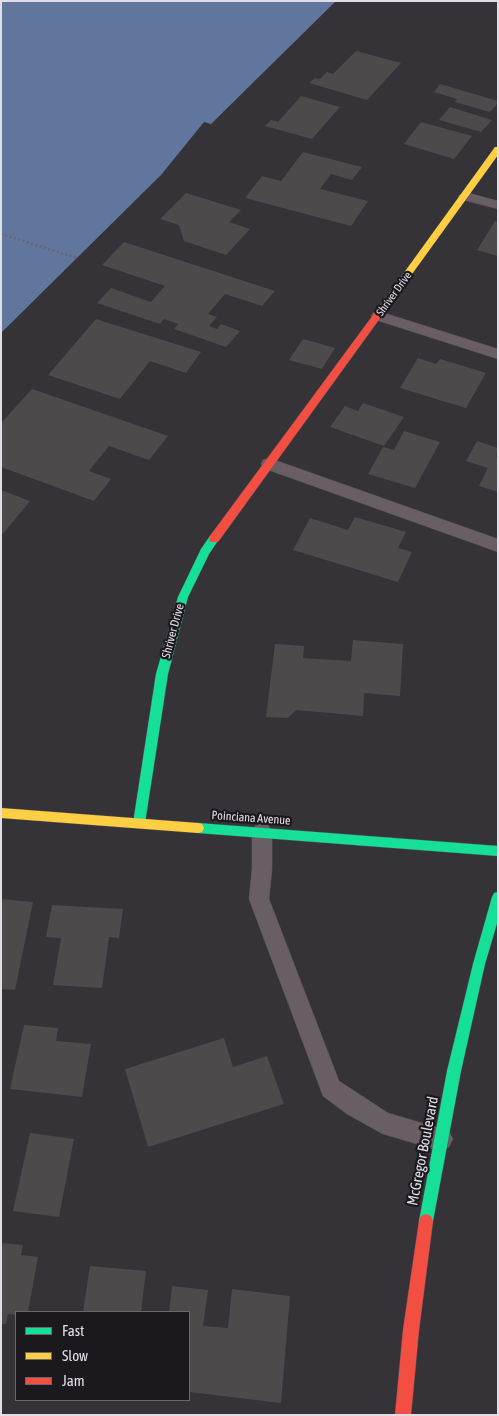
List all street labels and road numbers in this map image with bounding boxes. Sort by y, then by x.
street label: Shriver Drive [374,269,414,319]
street label: Shriver Drive [159,602,187,660]
street label: Poinciana Avenue [211,808,291,828]
street label: McGregor Boulevard [404,1095,442,1207]

